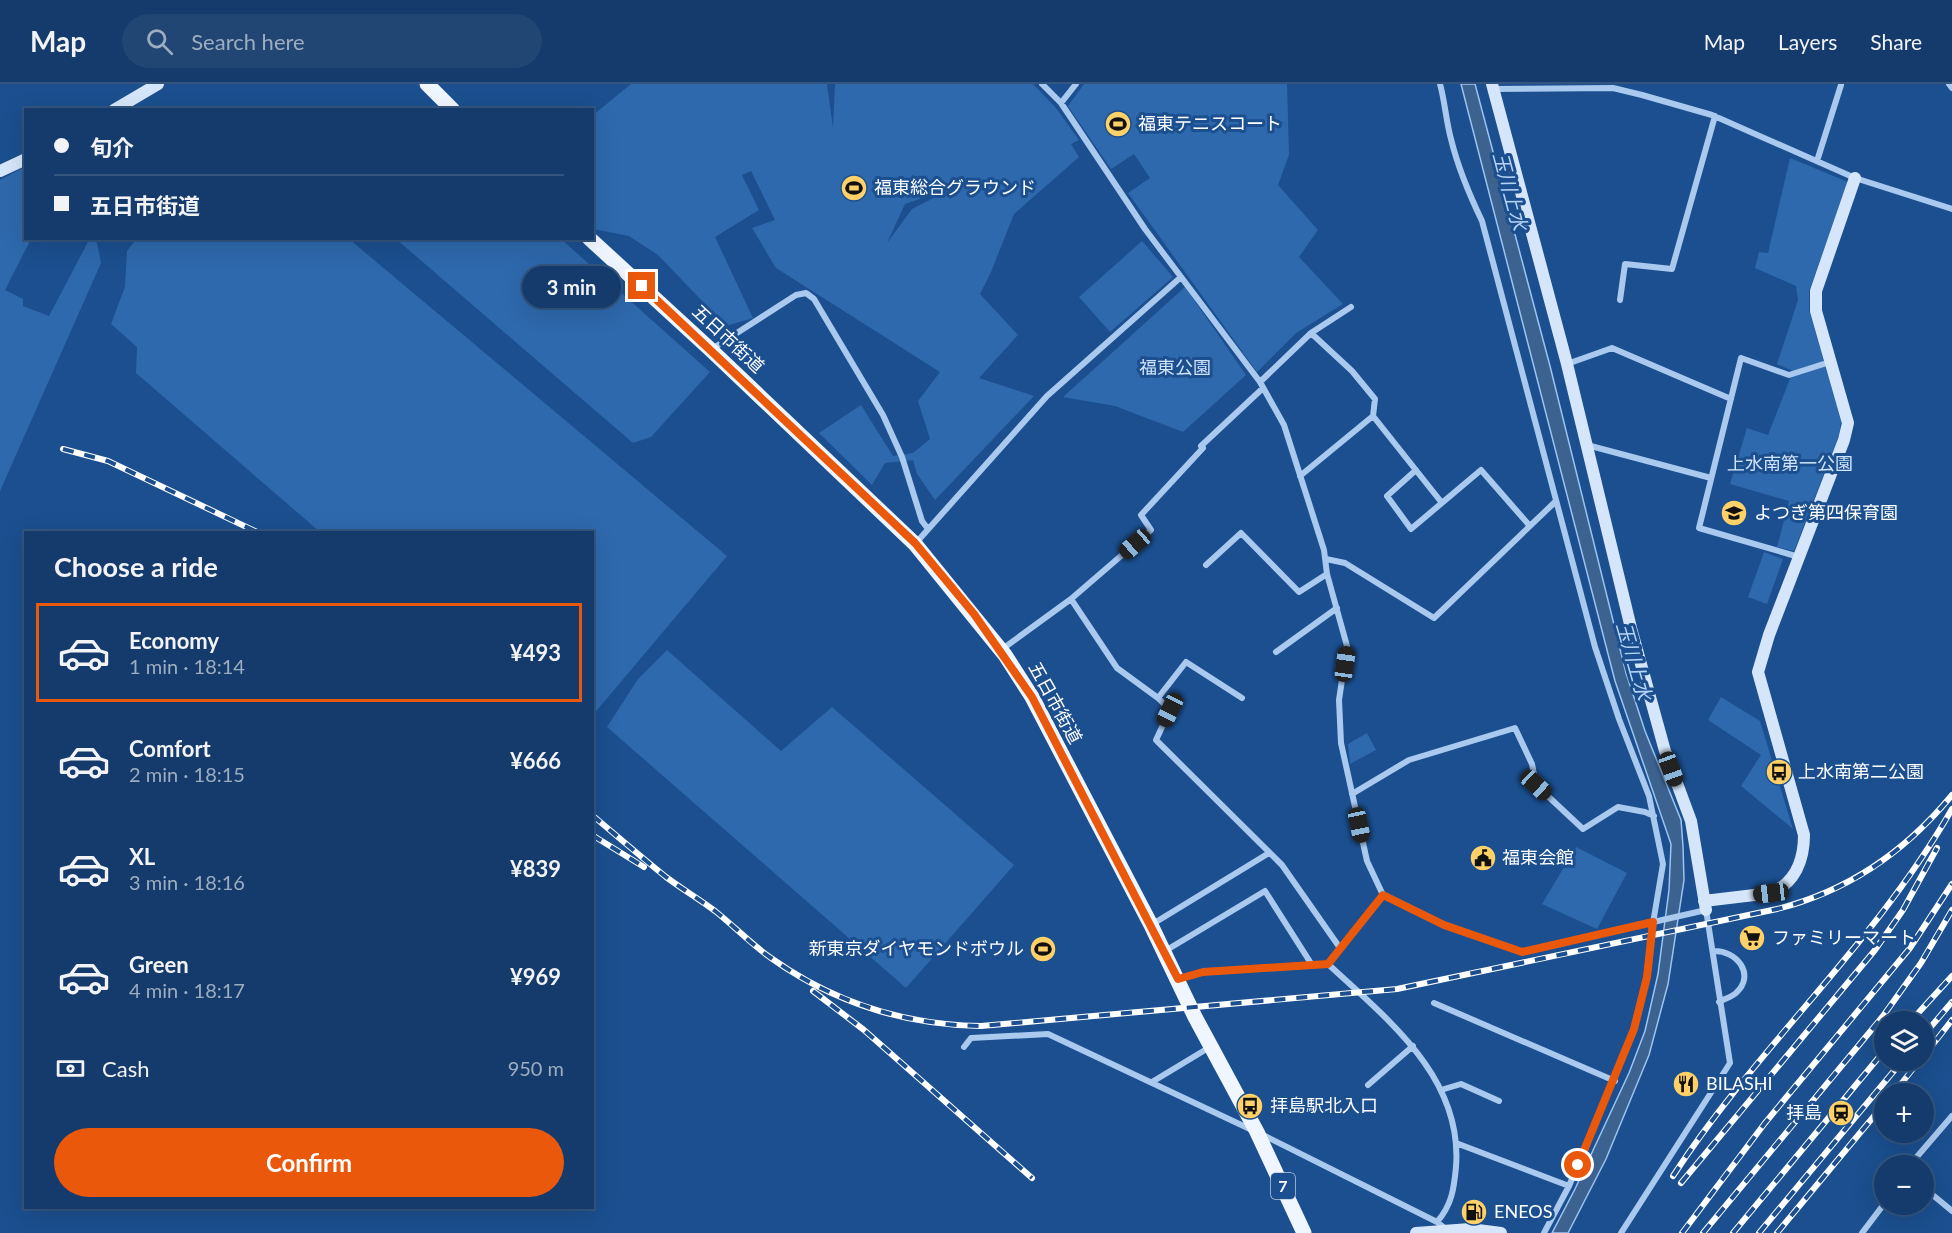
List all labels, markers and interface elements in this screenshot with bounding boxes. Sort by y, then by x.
search box [122,14,542,68]
text: Map [30,24,86,58]
icon: search [143,25,176,58]
text: Search here [191,28,305,55]
text: Map [1704,29,1745,54]
text: Layers [1778,29,1837,54]
text: Share [1870,29,1922,54]
sports icon: 福東テニスコート [1103,109,1133,139]
place label: 福東テニスコート [1138,112,1282,134]
text: 旬介 [90,134,134,161]
water label: 玉川上水 [1489,149,1533,234]
sports icon: 福東総合グラウンド [839,173,869,203]
place label: 福東総合グラウンド [874,176,1036,198]
text: 五日市街道 [90,192,200,219]
callout: 3 min [522,265,621,307]
route end [628,272,655,299]
text: 3 min [547,275,596,299]
street label: 五日市街道 [688,300,769,377]
park label: 福東公園 [1139,356,1211,378]
park label: 上水南第一公園 [1727,452,1853,474]
school or university icon: よつぎ第四保育園 [1719,498,1749,528]
place label: よつぎ第四保育園 [1754,501,1898,523]
car [1116,525,1154,563]
text: Choose a ride [54,550,218,583]
water label: 玉川上水 [1612,619,1658,704]
icon: car [57,626,111,680]
text: Economy [129,627,219,654]
text: ¥493 [510,639,561,666]
car [1334,645,1356,683]
text: 1 min · 18:14 [129,654,245,678]
street label: 五日市街道 [1024,658,1087,747]
car [1154,690,1186,730]
icon: car [57,734,111,788]
text: Comfort [129,735,211,762]
text: ¥666 [510,747,561,774]
car [1656,749,1686,789]
bus stop icon: 上水南第二公園 [1764,757,1794,787]
place label: 上水南第二公園 [1798,760,1924,782]
text: 2 min · 18:15 [129,762,245,786]
car [1517,766,1555,804]
car [1346,806,1372,844]
icon: car [57,842,111,896]
text: XL [129,843,155,870]
public building icon: 福東会館 [1468,843,1498,873]
place label: 福東会館 [1502,846,1574,868]
text: ¥839 [510,855,561,882]
text: 3 min · 18:16 [129,870,245,894]
car [1752,882,1790,904]
supermarket icon: ファミリーマート [1737,923,1767,953]
place label: ファミリーマート [1772,926,1916,948]
sports icon: 新東京ダイヤモンドボウル [1028,934,1058,964]
place label: 新東京ダイヤモンドボウル [809,937,1024,959]
icon: car [57,950,111,1004]
text: Green [129,951,189,978]
text: ¥969 [510,963,561,990]
text: 4 min · 18:17 [129,978,245,1002]
map controls [1874,1011,1934,1215]
button: layers [1874,1011,1934,1071]
icon: cash [54,1052,87,1085]
text: Cash [102,1055,149,1082]
text: 950 m [508,1056,564,1080]
restaurant icon: BILASHI [1671,1069,1701,1099]
place label: BILASHI [1706,1072,1773,1094]
button: + [1874,1083,1934,1143]
bus stop icon: 拝島駅北入口 [1235,1091,1265,1121]
place label: 拝島駅北入口 [1270,1094,1378,1116]
station icon: 拝島 [1826,1098,1856,1128]
place label: 拝島 [1786,1101,1822,1123]
button: Confirm [54,1128,564,1197]
route start [1564,1151,1591,1178]
button: − [1874,1155,1934,1215]
road number: 7 [1271,1173,1295,1199]
fuel station icon: ENEOS [1459,1197,1489,1227]
place label: ENEOS [1494,1200,1552,1222]

